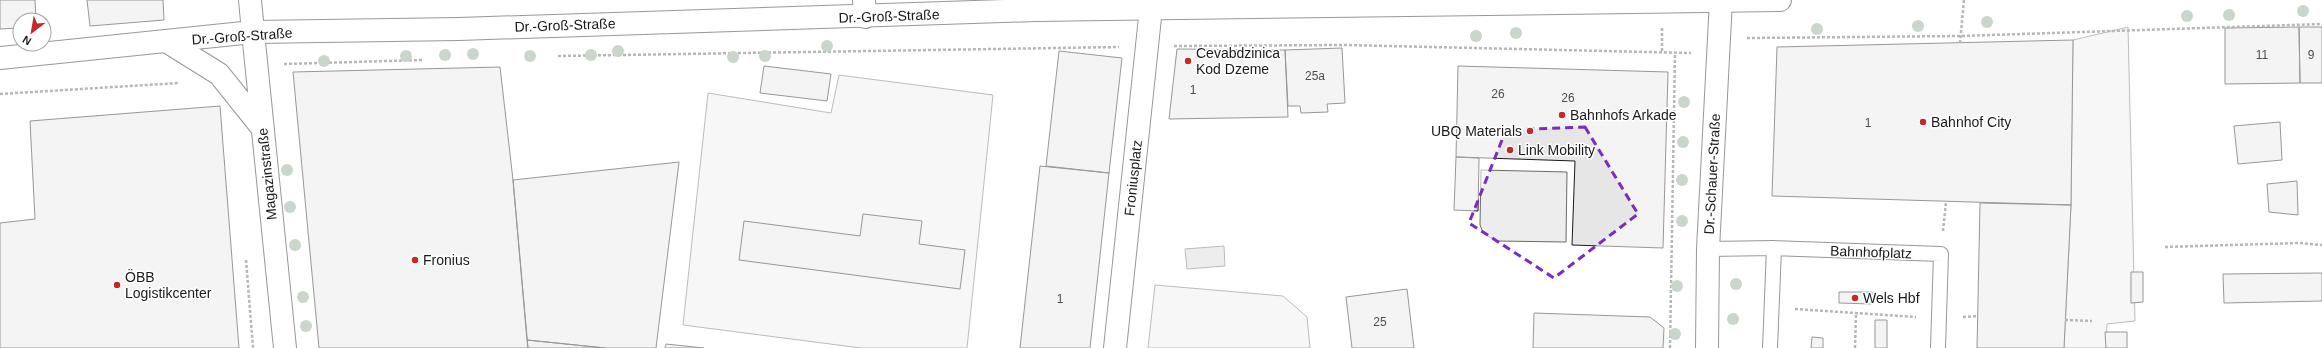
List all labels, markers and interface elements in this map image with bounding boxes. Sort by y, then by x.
street label: Dr.-Groß-Straße [838,6,940,26]
north arrow [12,12,52,52]
street label: Dr.-Groß-Straße [514,15,616,35]
street label: Dr.-Groß-Straße [191,24,293,48]
text: N [20,33,33,48]
place label: Cevabdzinica Kod Dzeme [1196,45,1280,77]
house number: 11 [2256,48,2269,62]
house number: 9 [2308,48,2315,62]
marker: Cevabdzinica Kod Dzeme [1183,56,1193,66]
house number: 25a [1305,69,1325,83]
house number: 1 [1190,83,1197,97]
house number: 26 [1491,87,1505,101]
house number: 26 [1561,91,1575,105]
place label: Bahnhofs Arkade [1570,107,1677,123]
marker: Bahnhofs Arkade [1557,110,1567,120]
street label: Dr.-Schauer-Straße [1701,113,1723,235]
place label: Bahnhof City [1931,114,2011,130]
house number: 1 [1865,116,1872,130]
marker: Bahnhof City [1918,117,1928,127]
place label: UBQ Materials [1431,123,1522,139]
marker: UBQ Materials [1525,126,1535,136]
street label: Magazinstraße [254,127,280,221]
street label: Froniusplatz [1121,139,1145,217]
place label: Link Mobility [1518,142,1595,158]
marker: Link Mobility [1505,145,1515,155]
street label: Bahnhofplatz [1830,243,1912,261]
place label: Fronius [423,252,470,268]
marker: Fronius [410,255,420,265]
place label: ÖBB Logistikcenter [125,268,212,301]
marker: ÖBB Logistikcenter [112,280,122,290]
place label: Wels Hbf [1863,290,1920,306]
house number: 1 [1057,292,1064,306]
marker: Wels Hbf [1850,293,1860,303]
house number: 25 [1373,315,1387,329]

